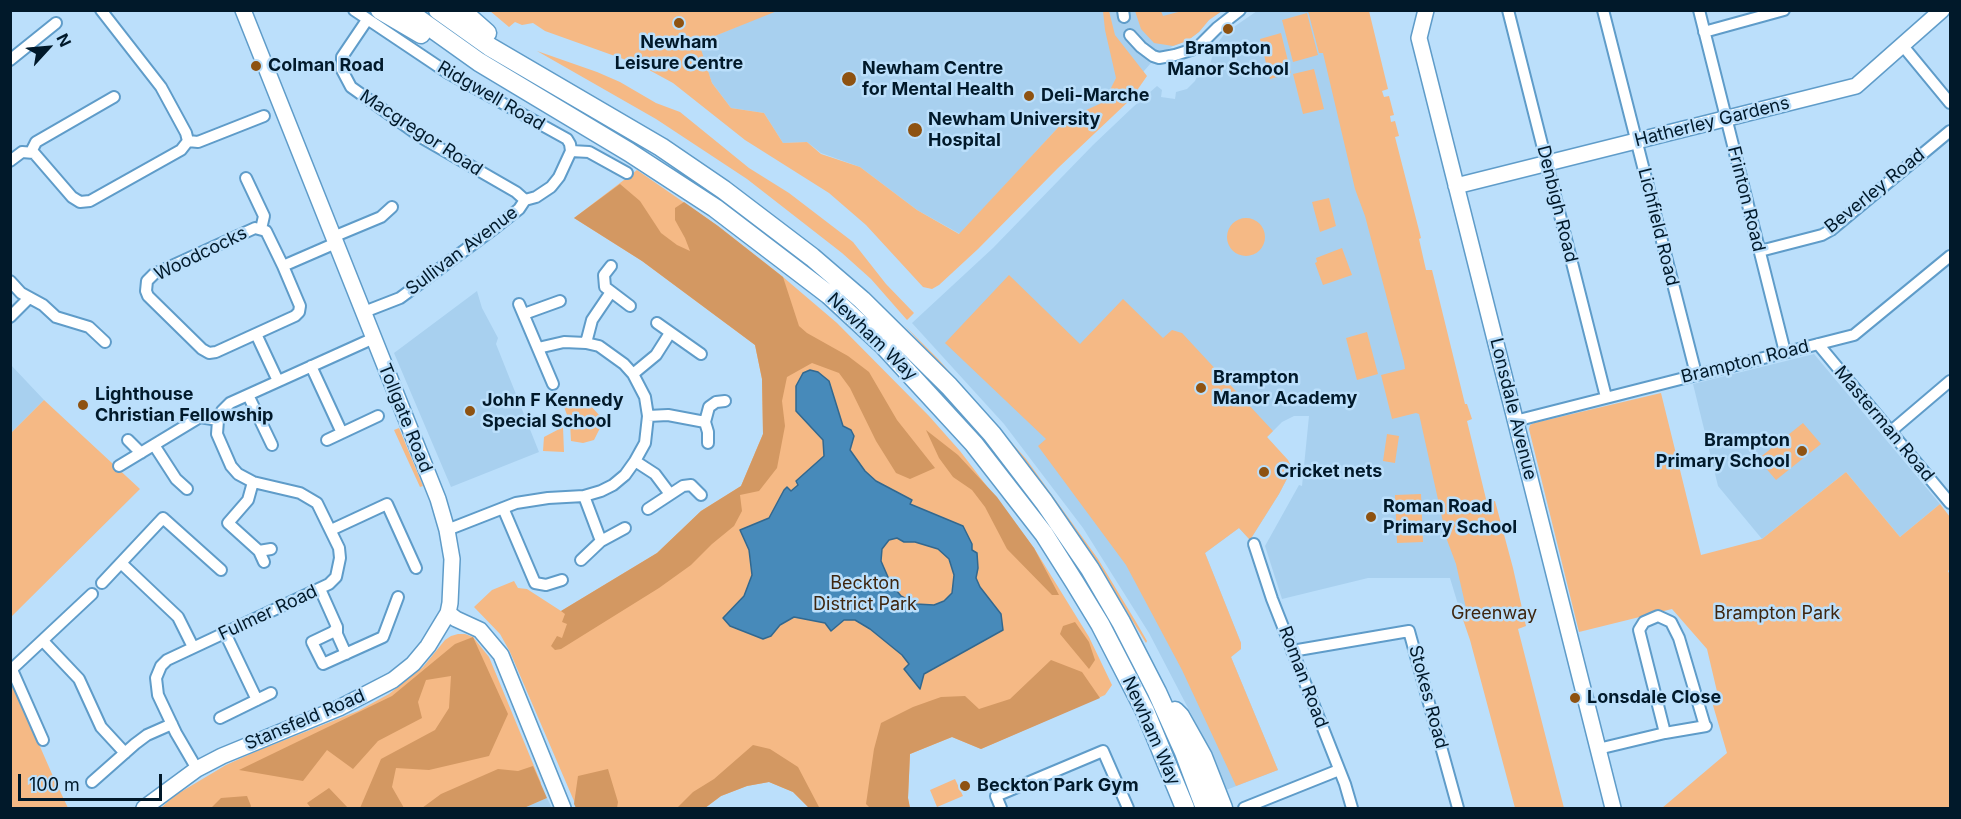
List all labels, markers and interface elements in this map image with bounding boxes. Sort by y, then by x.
marker: Newham Leisure Centre [672,16,686,30]
north arrow [18,18,78,78]
marker: Brampton Manor School [1221,22,1235,36]
text: N [53,30,76,50]
place label: Newham Leisure Centre [615,32,743,74]
place label: Brampton Manor School [1167,38,1289,80]
place label: Colman Road [268,55,384,77]
street label: Ridgwell Road [434,57,548,135]
place label: Newham Centre for Mental Health [862,58,1014,100]
marker: Colman Road [249,59,263,73]
marker: Newham Centre for Mental Health [840,70,858,88]
street label: Macgregor Road [356,85,486,181]
place label: Deli-Marche [1041,85,1150,107]
marker: Deli-Marche [1022,89,1036,103]
street label: Hatherley Gardens [1632,92,1792,152]
place label: Newham University Hospital [928,109,1100,152]
marker: Newham University Hospital [906,121,924,139]
street label: Denbigh Road [1532,143,1582,265]
street label: Frinton Road [1722,144,1770,254]
street label: Beverley Road [1821,144,1929,238]
street label: Lichfield Road [1633,166,1683,288]
street label: Sullivan Avenue [402,202,522,300]
street label: Woodcocks [151,222,251,286]
street label: Newham Way [822,289,922,385]
street label: Lonsdale Avenue [1485,336,1541,482]
street label: Brampton Road [1679,336,1811,388]
street label: Tollgate Road [373,360,437,476]
street label: Masterman Road [1829,362,1939,486]
place label: Brampton Manor Academy [1213,367,1357,410]
marker: Brampton Manor Academy [1194,381,1208,395]
place label: Lighthouse Christian Fellowship [95,384,273,426]
place label: John F Kennedy Special School [482,390,624,432]
marker: Lighthouse Christian Fellowship [76,398,90,412]
marker: John F Kennedy Special School [463,404,477,418]
place label: Brampton Primary School [1656,430,1790,472]
marker: Brampton Primary School [1795,444,1809,458]
place label: Cricket nets [1276,461,1382,483]
marker: Cricket nets [1257,465,1271,479]
place label: Roman Road Primary School [1383,496,1517,538]
marker: Roman Road Primary School [1364,510,1378,524]
park label: Beckton District Park [813,573,917,616]
street label: Fulmer Road [215,581,321,645]
park label: Greenway [1451,603,1537,625]
park label: Brampton Park [1714,603,1840,625]
street label: Roman Road [1274,623,1332,731]
street label: Stokes Road [1404,643,1452,751]
street label: Newham Way [1117,673,1185,789]
street label: Stansfeld Road [242,685,368,755]
place label: Lonsdale Close [1587,687,1721,709]
marker: Lonsdale Close [1568,691,1582,705]
scale bar [21,762,165,800]
text: 100 m [29,774,80,795]
place label: Beckton Park Gym [977,775,1139,797]
marker: Beckton Park Gym [958,779,972,793]

